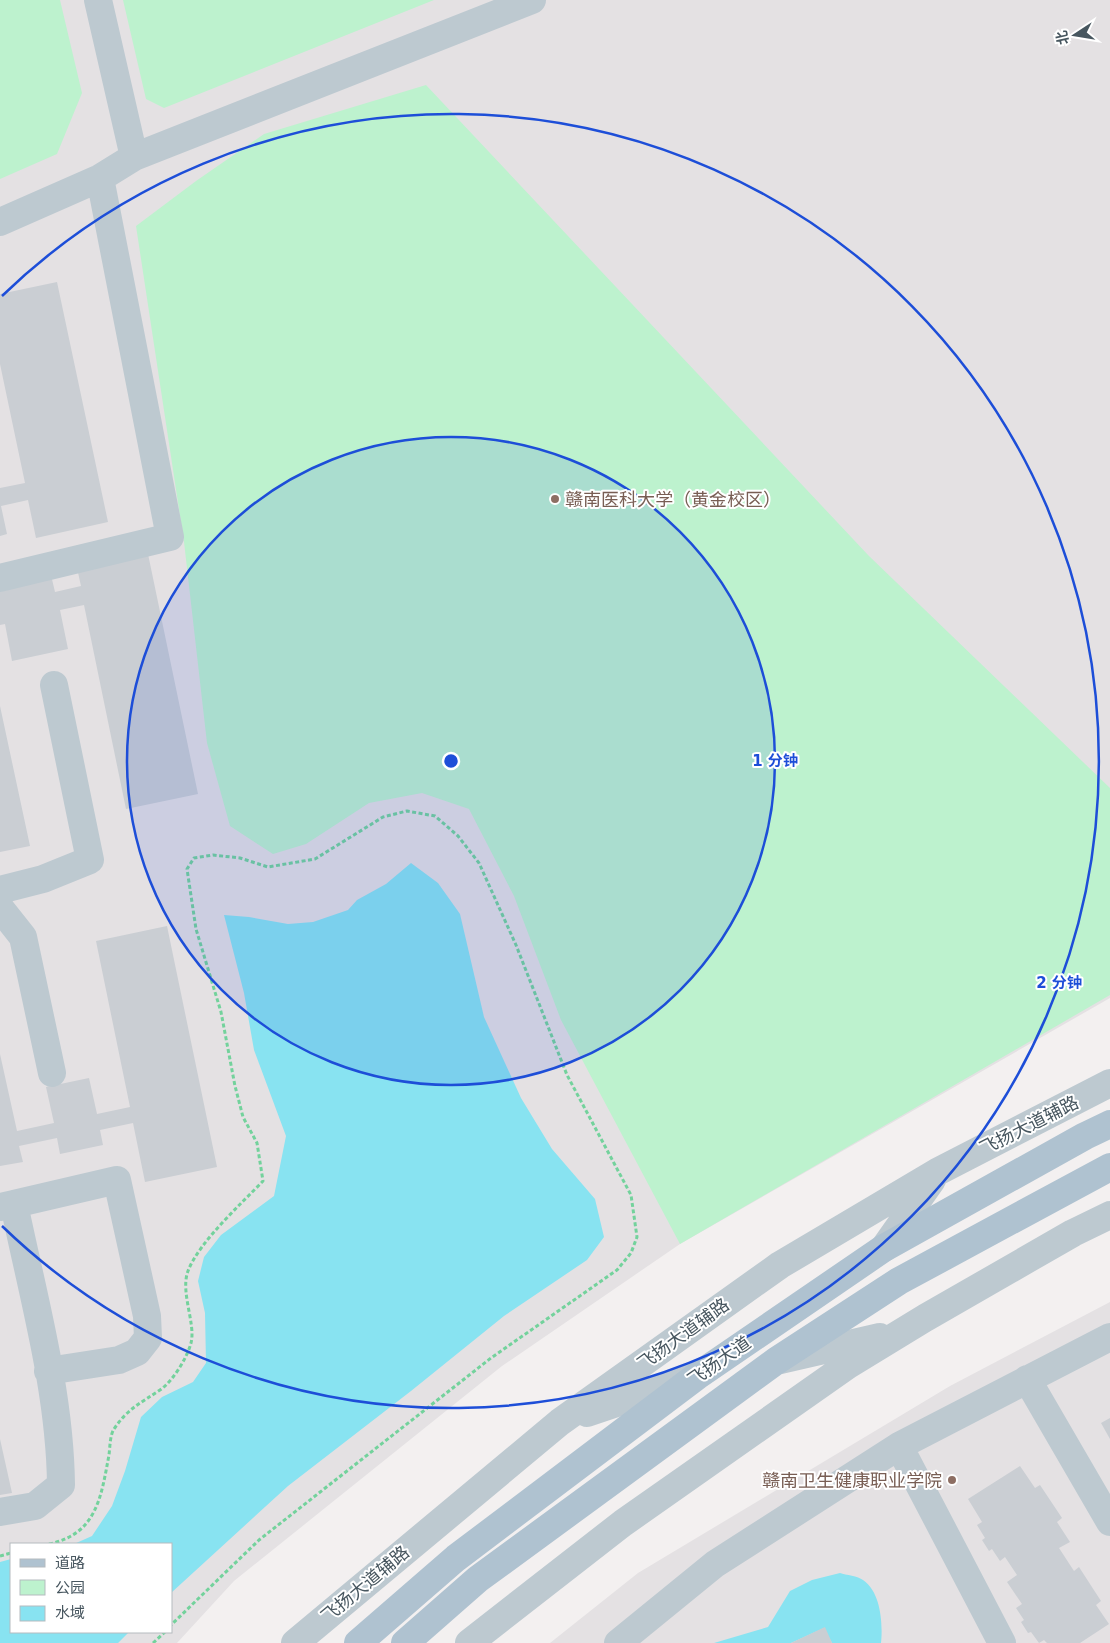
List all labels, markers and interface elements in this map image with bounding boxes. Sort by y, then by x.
north arrow [1050,10,1100,60]
text: 北 [1053,29,1072,46]
place label: 赣南医科大学（黄金校区） [565,489,781,510]
marker: 赣南医科大学（黄金校区） [549,493,561,505]
centre of rings [442,752,460,770]
text: 1 分钟 [752,752,798,770]
text: 2 分钟 [1036,974,1082,992]
street label: 飞扬大道辅路 [976,1091,1082,1159]
street label: 飞扬大道辅路 [633,1294,733,1374]
street label: 飞扬大道 [683,1332,755,1390]
place label: 赣南卫生健康职业学院 [762,1470,942,1491]
marker: 赣南卫生健康职业学院 [946,1474,958,1486]
street label: 飞扬大道辅路 [317,1541,413,1627]
legend [10,1543,172,1633]
text: 道路 [55,1554,85,1572]
text: 公园 [55,1579,85,1597]
text: 水域 [55,1604,85,1622]

